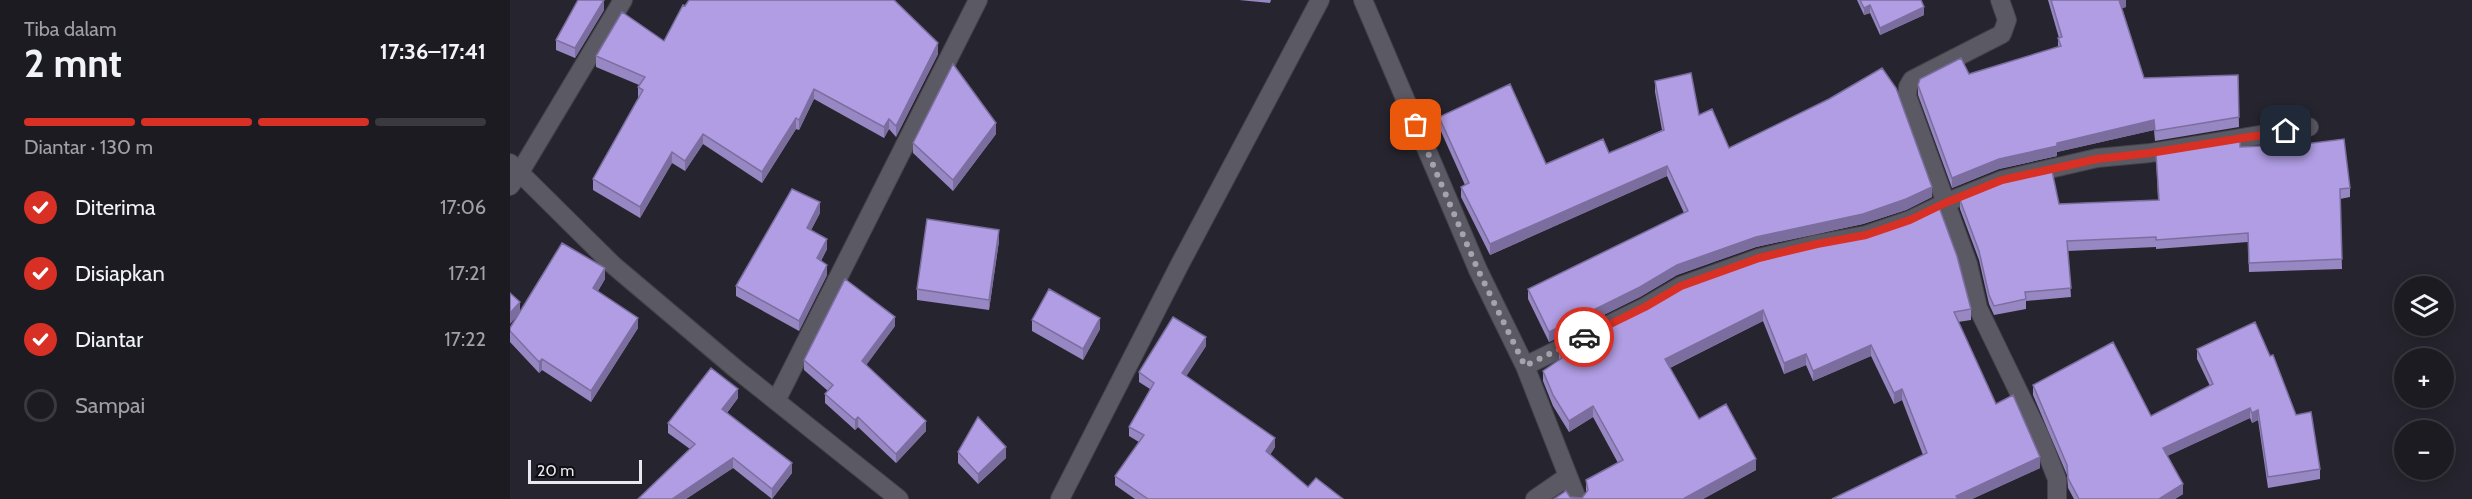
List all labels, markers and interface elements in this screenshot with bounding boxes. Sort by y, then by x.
text: Tiba dalam [24,17,116,41]
text: 17:36–17:41 [380,38,486,65]
text: 2 mnt [24,39,122,87]
pin [1390,99,1441,150]
pin [2260,105,2311,156]
icon: bag [1399,108,1432,141]
icon: home [2269,114,2302,147]
text: Diantar · 130 m [24,135,153,159]
icon: check [24,191,57,224]
text: Diterima [75,194,156,221]
text: 17:06 [440,195,486,219]
icon: check [24,257,57,290]
text: Disiapkan [75,260,165,287]
text: 17:21 [448,261,486,285]
map controls [2394,276,2454,480]
button: layers [2394,276,2454,336]
courier [1554,307,1614,367]
icon: car [1568,321,1601,354]
icon: check [24,323,57,356]
text: Diantar [75,326,143,353]
text: 17:22 [444,327,486,351]
button: + [2394,348,2454,408]
text: Sampai [75,392,145,419]
button: − [2394,420,2454,480]
scale bar [528,457,642,484]
text: 20 m [537,461,574,480]

